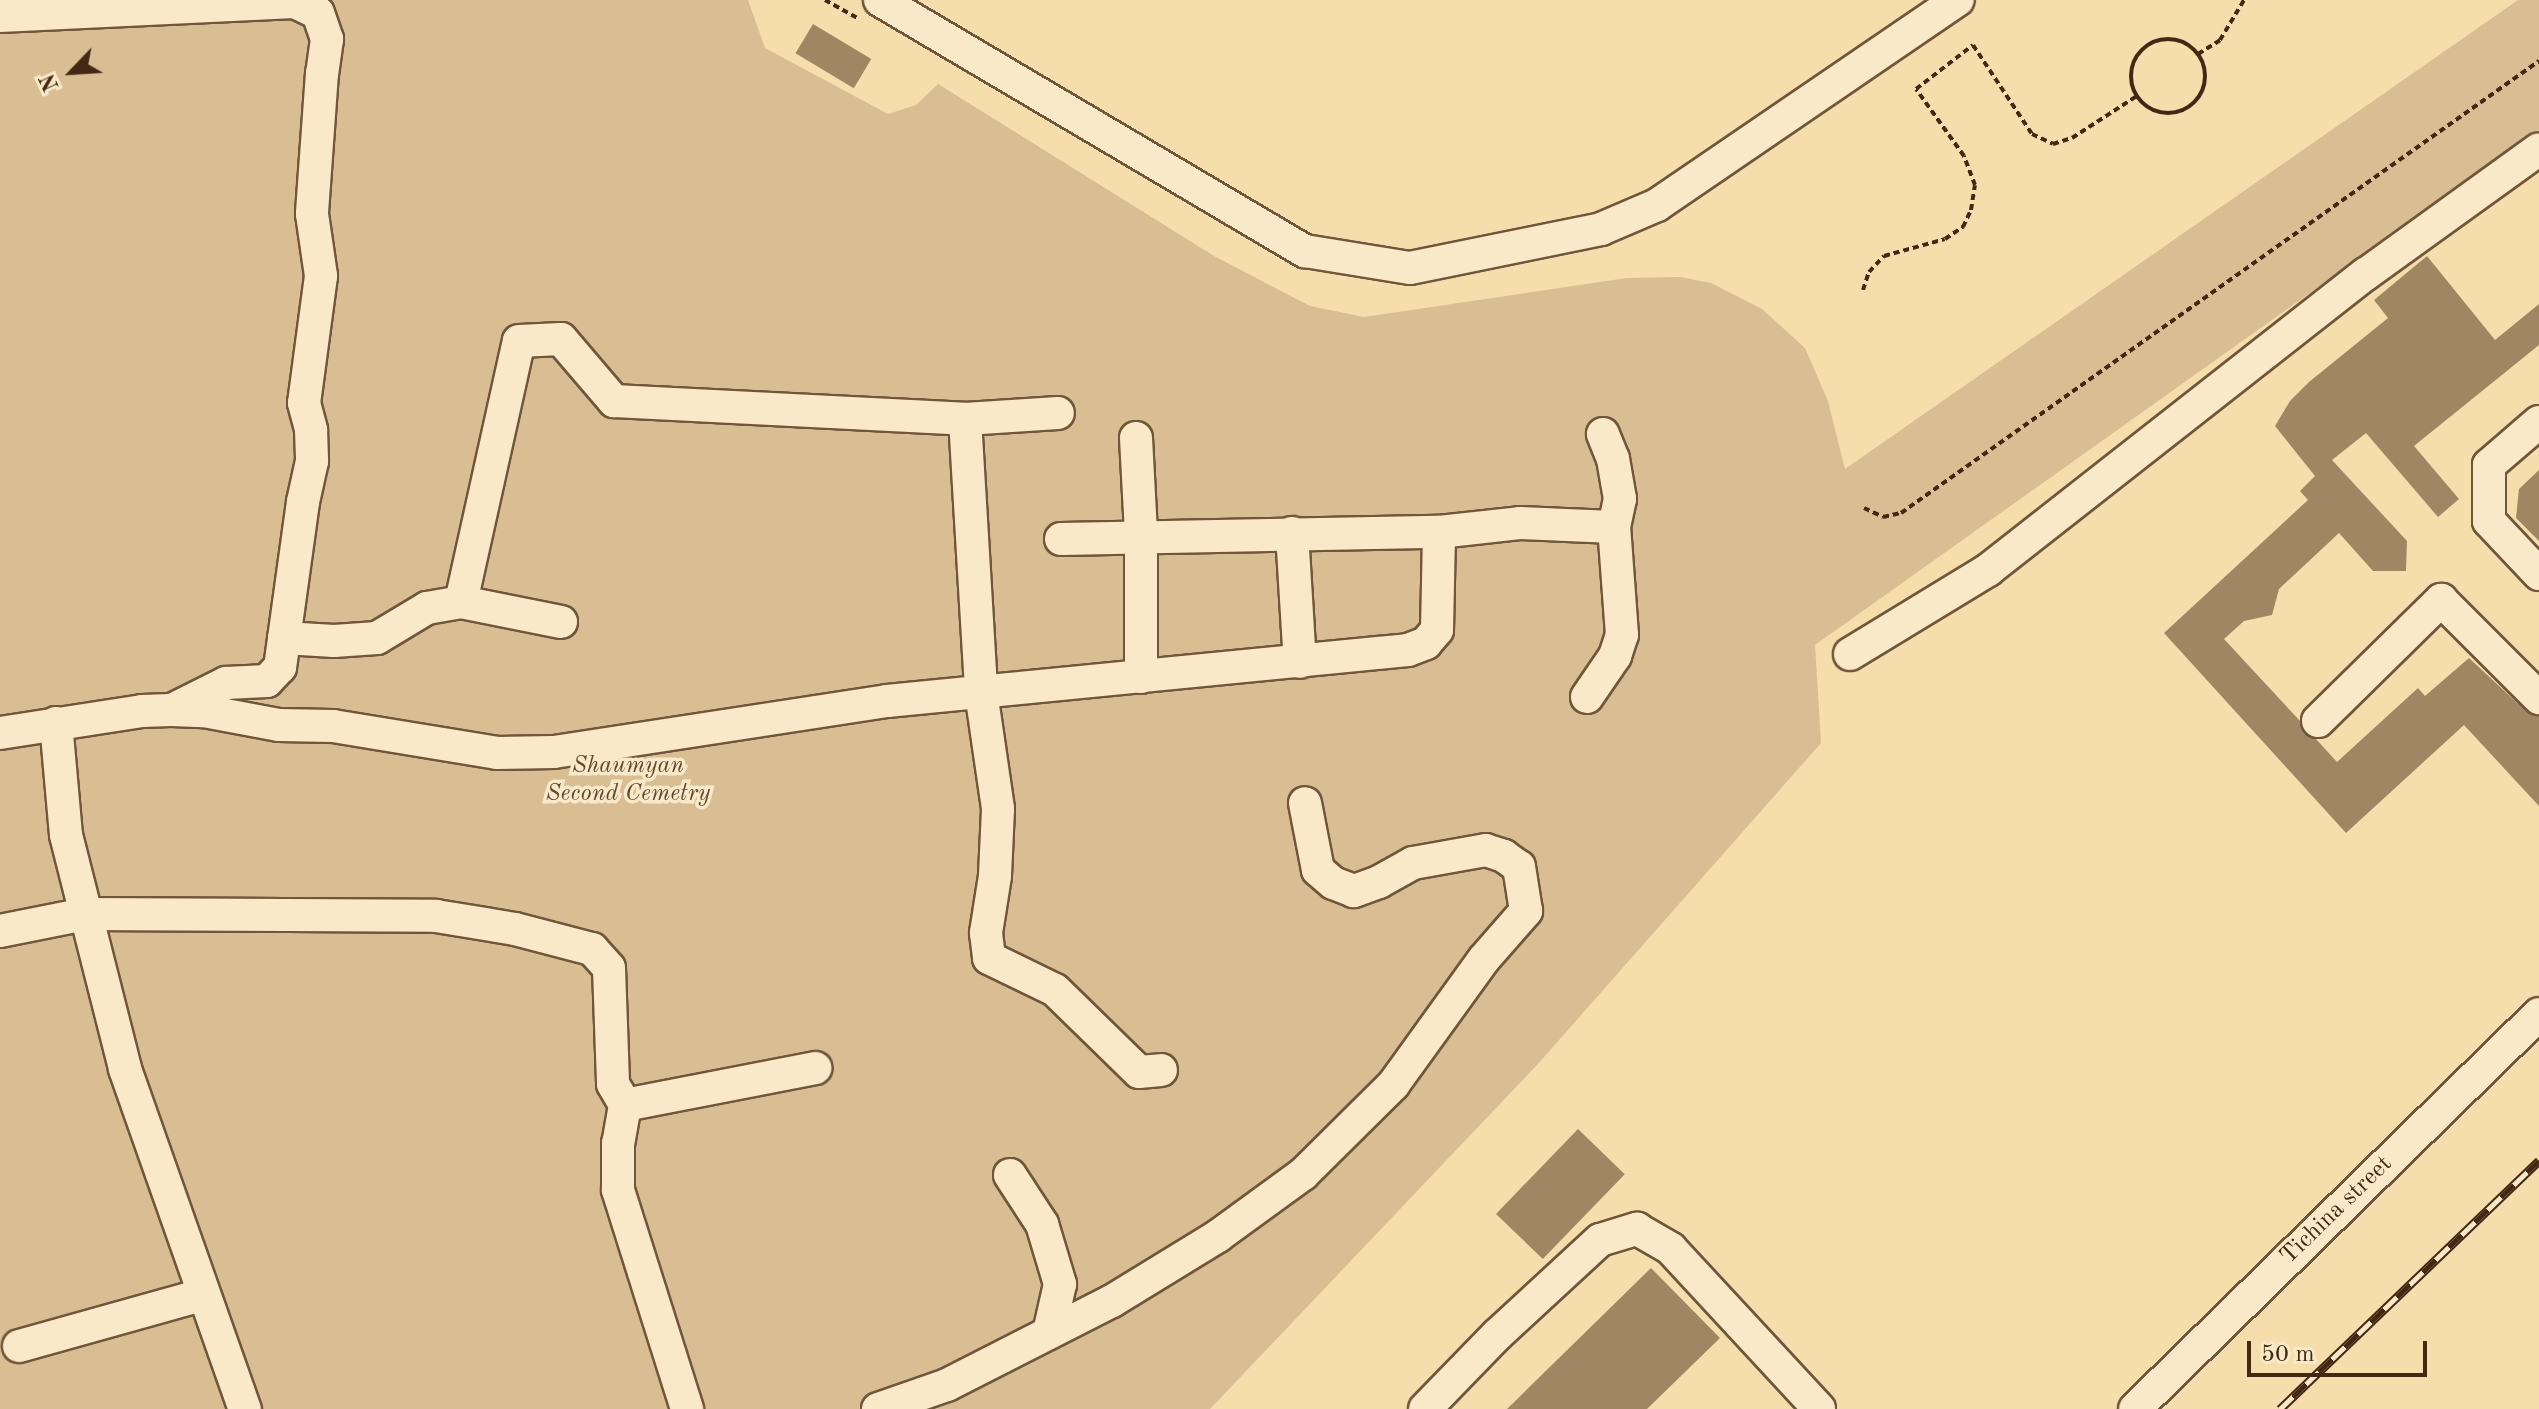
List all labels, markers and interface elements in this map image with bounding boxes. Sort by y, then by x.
north arrow [32,32,112,112]
text: N [37,70,64,94]
park label: Shaumyan Second Cemetry [546,753,710,809]
street label: Tichina street [2275,1151,2399,1271]
scale bar [2251,1325,2431,1375]
text: 50 m [2261,1343,2315,1367]

